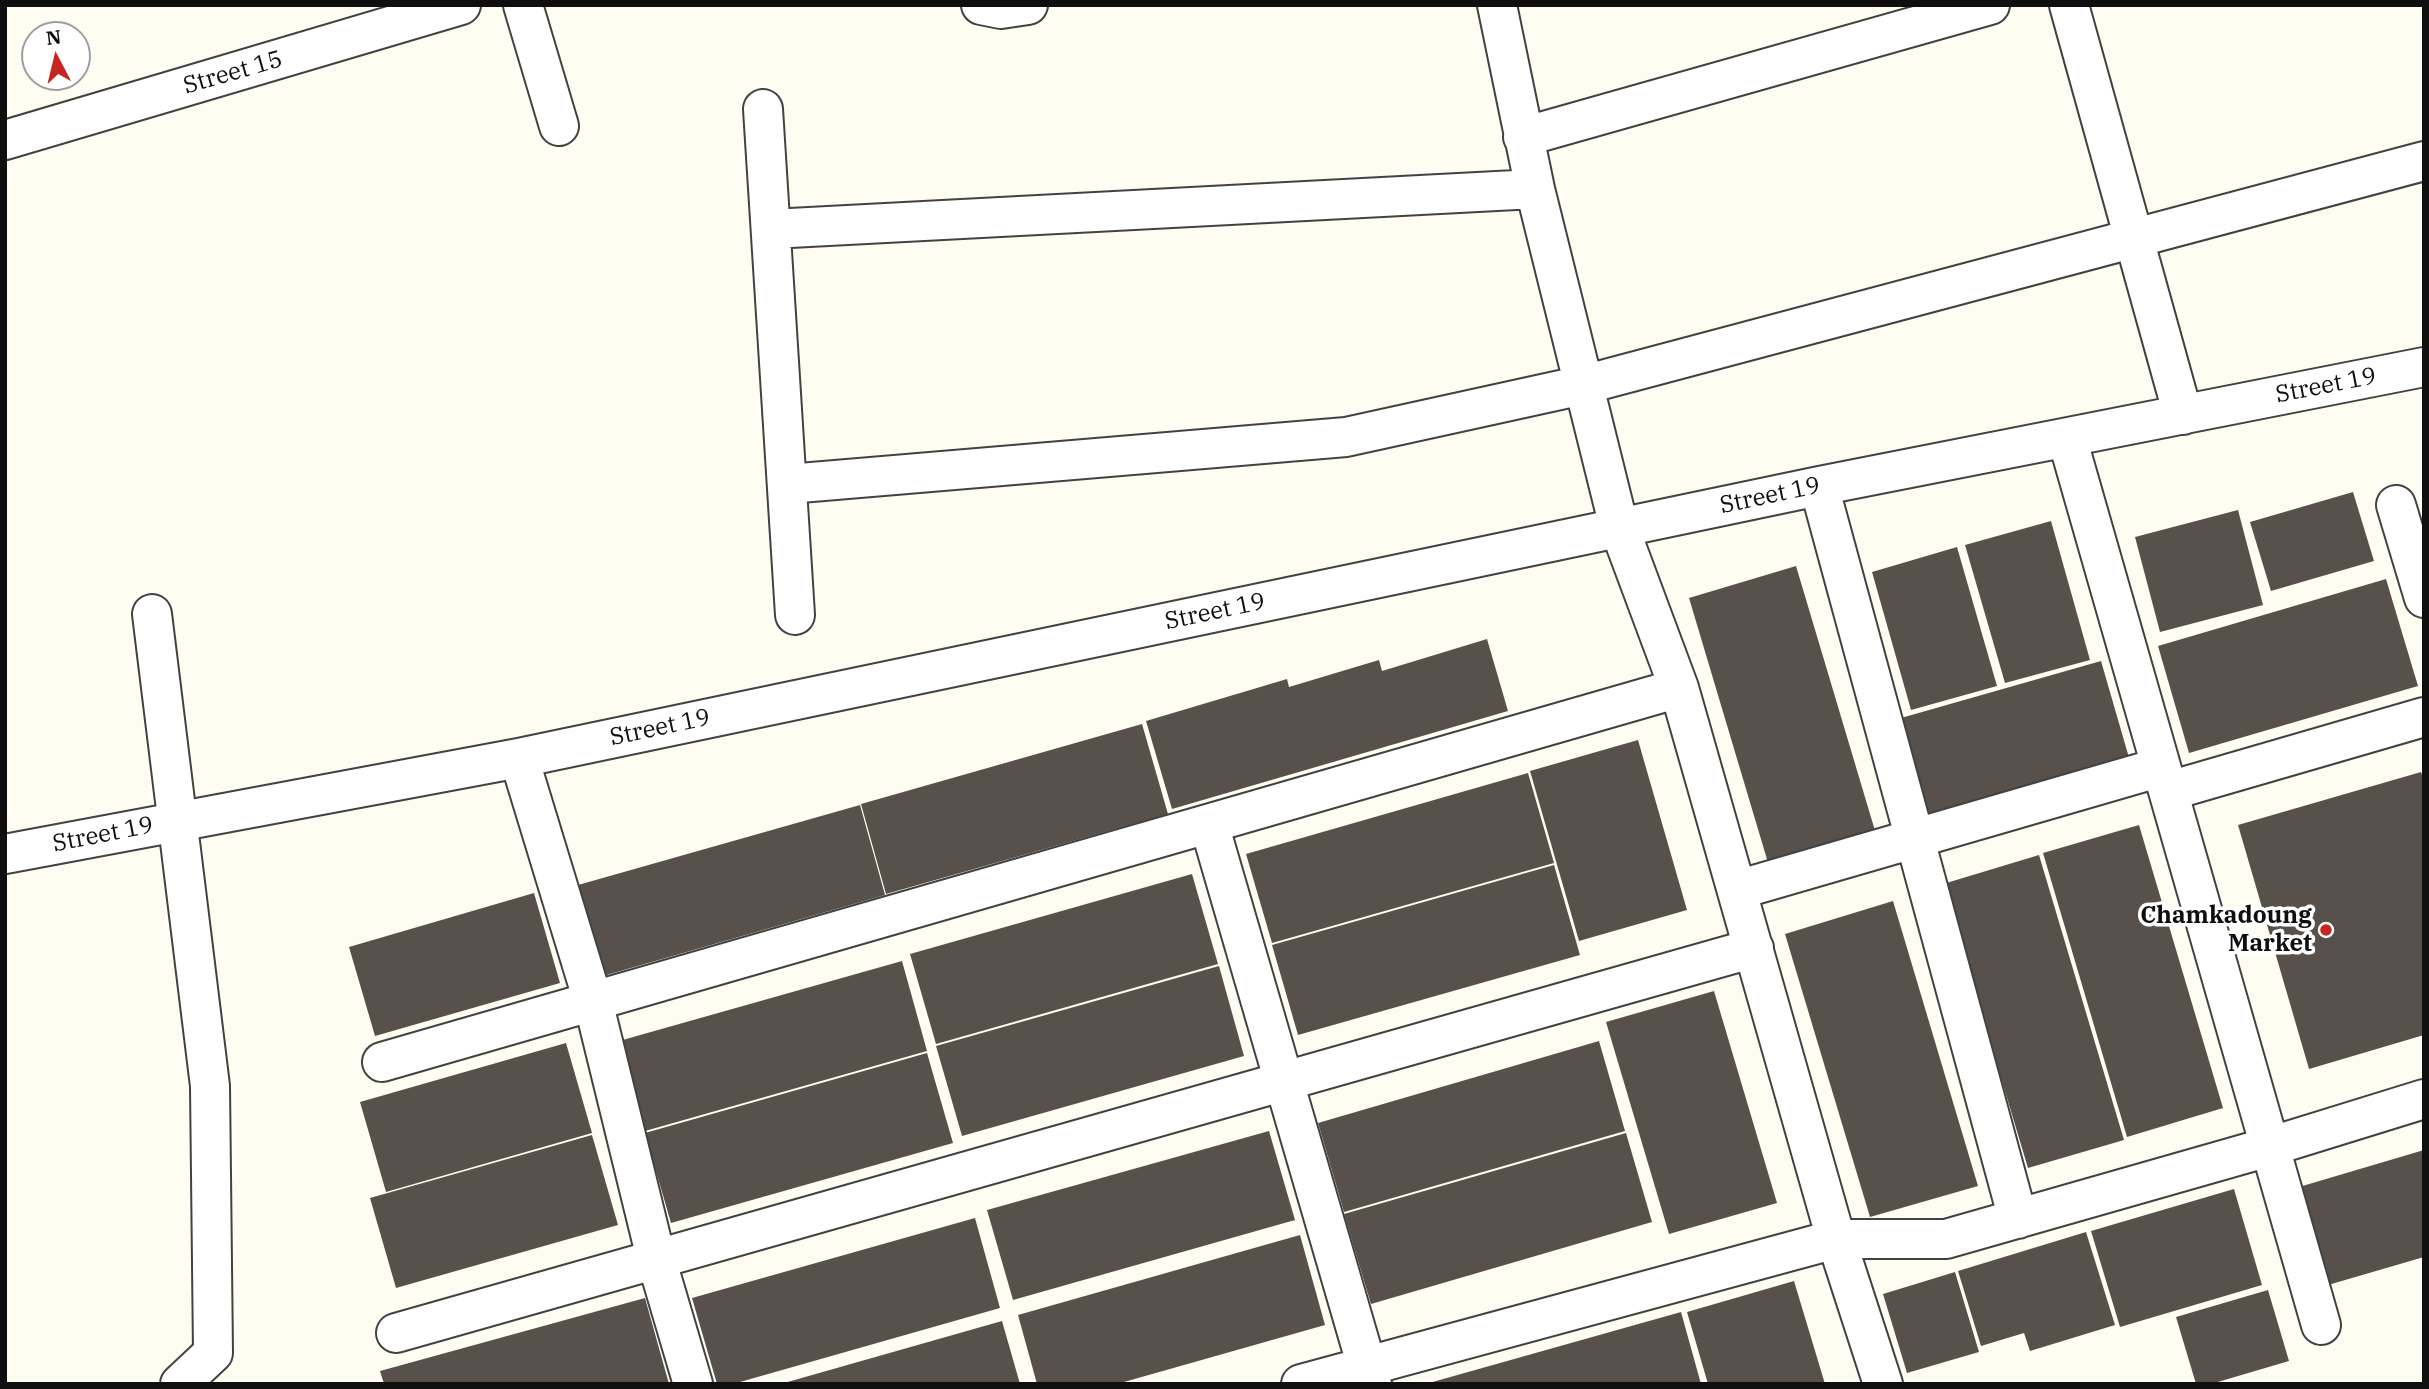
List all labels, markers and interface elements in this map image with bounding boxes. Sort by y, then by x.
north arrow [21,21,91,91]
text: N [45,24,63,50]
street label: Street 15 [180,45,286,101]
street label: Street 19 [2273,362,2379,410]
street label: Street 19 [1717,471,1823,521]
street label: Street 19 [1162,587,1268,637]
street label: Street 19 [607,703,713,753]
street label: Street 19 [50,811,156,859]
place label: Chamkadoung Market [2140,902,2312,958]
marker: Chamkadoung Market [2318,922,2334,938]

